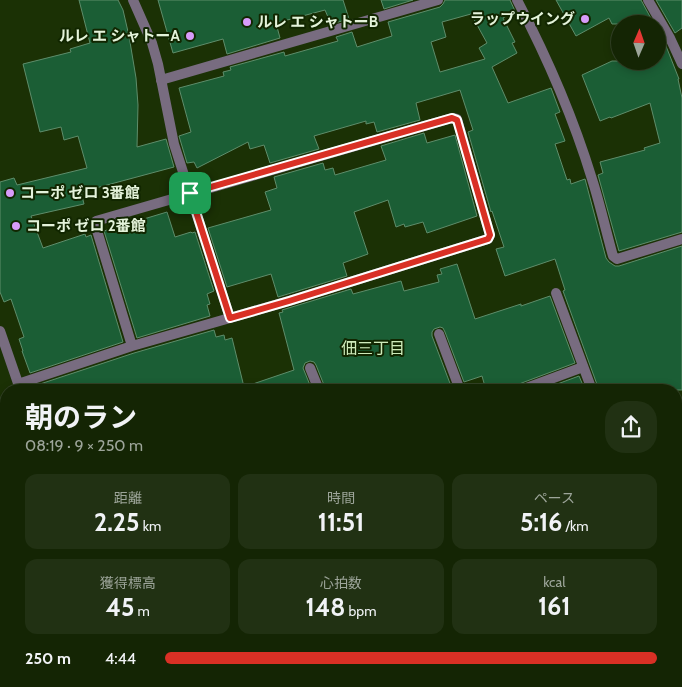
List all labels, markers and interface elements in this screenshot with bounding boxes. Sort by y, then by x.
place label: ラップウイング [470,10,575,28]
place label: ルレ エ シャトーB [257,13,378,31]
marker: ラップウイング [579,13,591,25]
north arrow [611,15,666,70]
map controls [611,15,666,70]
marker: ルレ エ シャトーB [241,16,253,28]
place label: ルレ エ シャトーA [59,27,181,45]
marker: ルレ エ シャトーA [184,30,196,42]
pin [169,172,211,214]
icon: arrive [176,179,204,207]
place label: コーポ ゼロ 3番館 [20,184,140,202]
marker: コーポ ゼロ 3番館 [4,187,16,199]
place label: コーポ ゼロ 2番館 [26,217,146,235]
marker: コーポ ゼロ 2番館 [10,220,22,232]
district label: 佃三丁目 [341,339,405,358]
text: 朝のラン [25,400,137,434]
button: share [605,401,657,453]
text: 08:19 · 9 × 250 m [25,436,143,455]
text: 距離 [114,489,142,507]
text: 時間 [327,489,355,507]
text: ペース [534,489,575,507]
text: 2.25 [94,507,140,537]
text: 11:51 [318,507,364,537]
text: 5:16 [520,507,562,537]
text: km [140,517,161,535]
text: /km [562,517,589,535]
text: kcal [543,573,566,591]
text: 獲得標高 [100,574,156,592]
text: 心拍数 [320,574,362,592]
text: 161 [538,591,571,621]
text: 45 [105,592,134,622]
text: 148 [306,592,345,622]
text: m [134,602,150,620]
text: bpm [345,602,376,620]
text: 250 m [25,649,71,668]
text: 4:44 [105,649,136,668]

